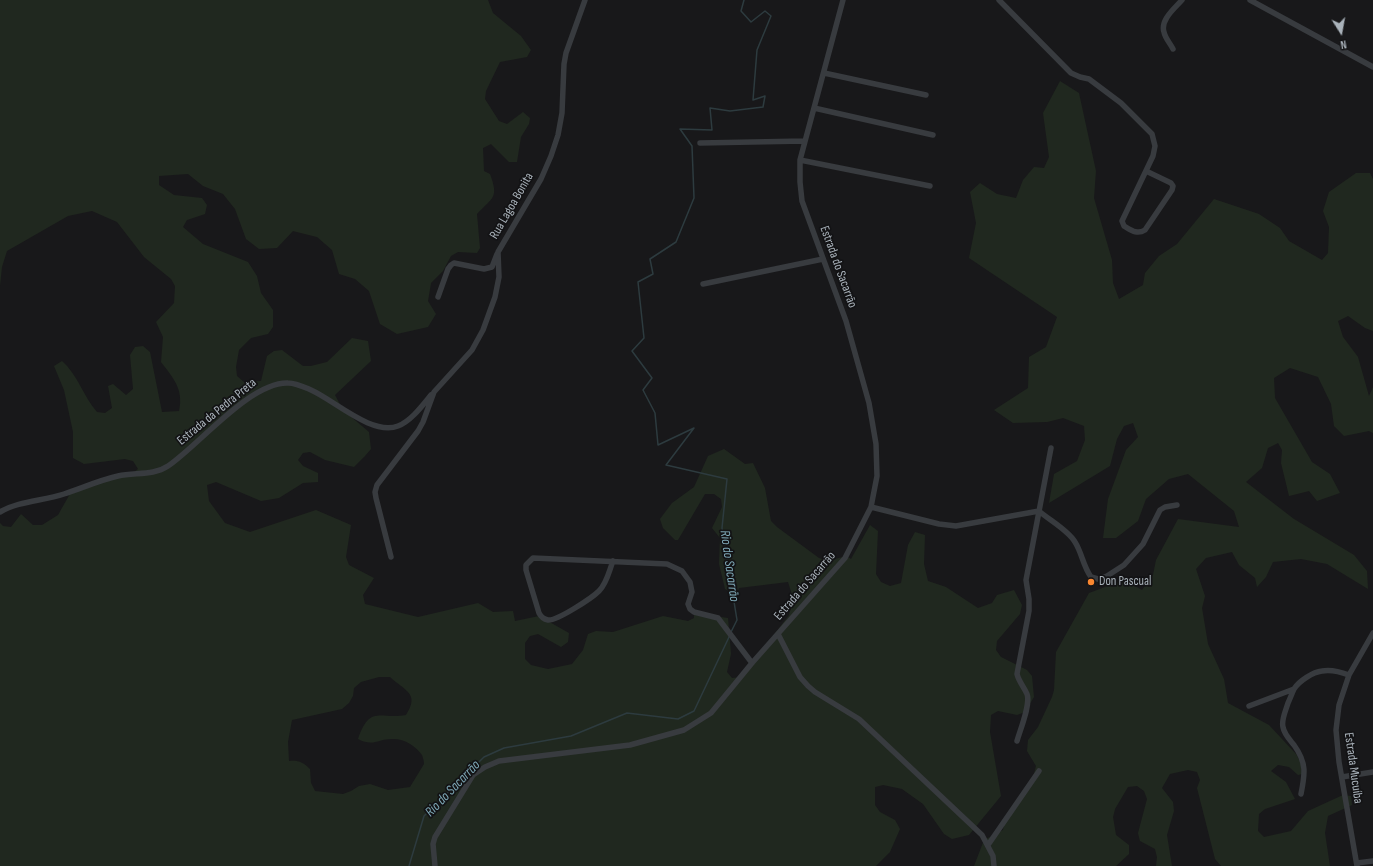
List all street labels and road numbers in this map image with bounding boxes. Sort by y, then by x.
street label: Rua Lagoa Bonita [487,170,537,242]
street label: Estrada do Sacarrão [816,224,860,310]
street label: Estrada da Pedra Preta [174,375,260,449]
street label: Estrada do Sacarrão [771,548,839,624]
street label: Estrada Mucuíba [1340,731,1366,805]

